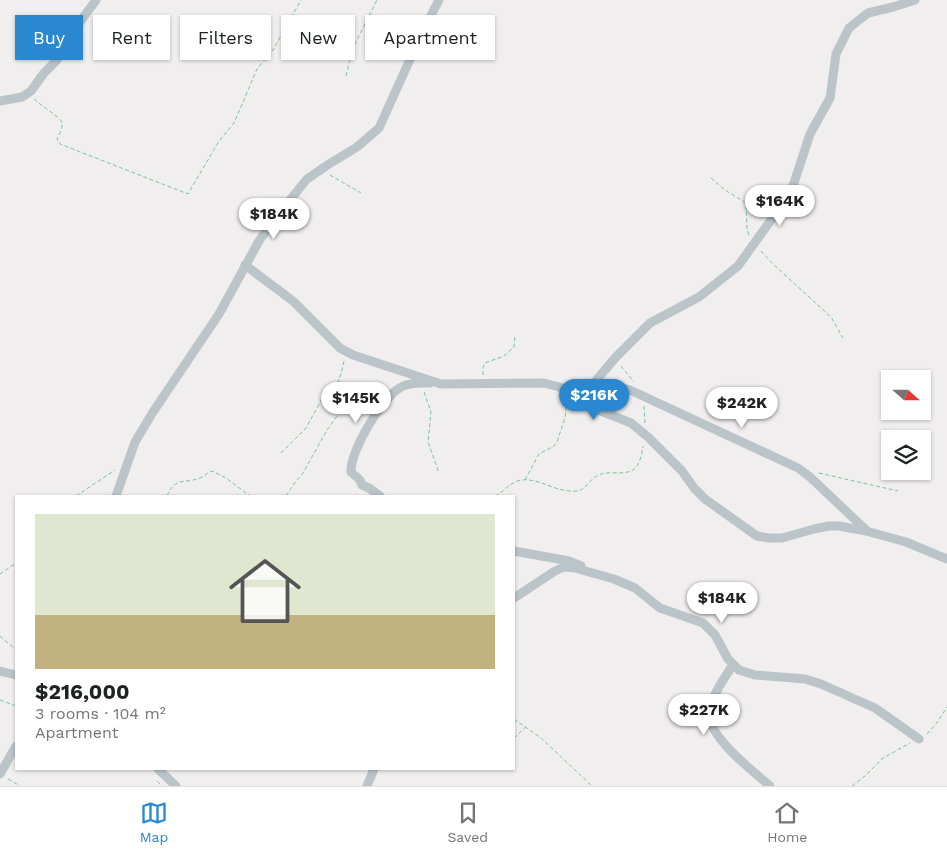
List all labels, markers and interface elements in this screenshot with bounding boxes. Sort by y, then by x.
chip: Buy [15,15,83,60]
chip: Rent [93,15,170,60]
chip: Filters [180,15,271,60]
chip: New [281,15,355,60]
chip: Apartment [365,15,495,60]
pin: $164K [745,184,815,227]
text: $164K [756,191,804,210]
pin: $184K [239,198,309,240]
text: $184K [250,204,298,223]
north arrow [881,370,931,420]
map controls [881,370,931,480]
pin: $216K [559,378,629,421]
pin: $145K [321,382,391,424]
text: $216K [570,385,618,404]
pin: $242K [707,386,777,429]
text: $145K [332,388,380,407]
text: $242K [717,393,767,412]
button: layers [881,430,931,480]
icon: home [220,546,310,636]
pin: $184K [687,582,757,624]
text: $184K [698,588,746,607]
text: $216,000 [35,679,129,704]
pin: $227K [669,694,739,736]
text: $227K [679,700,729,719]
text: 3 rooms · 104 m² [35,704,166,723]
text: Apartment [35,723,118,742]
tab: Map [140,799,168,845]
tab: Saved [447,799,488,845]
tab: Home [767,799,807,845]

